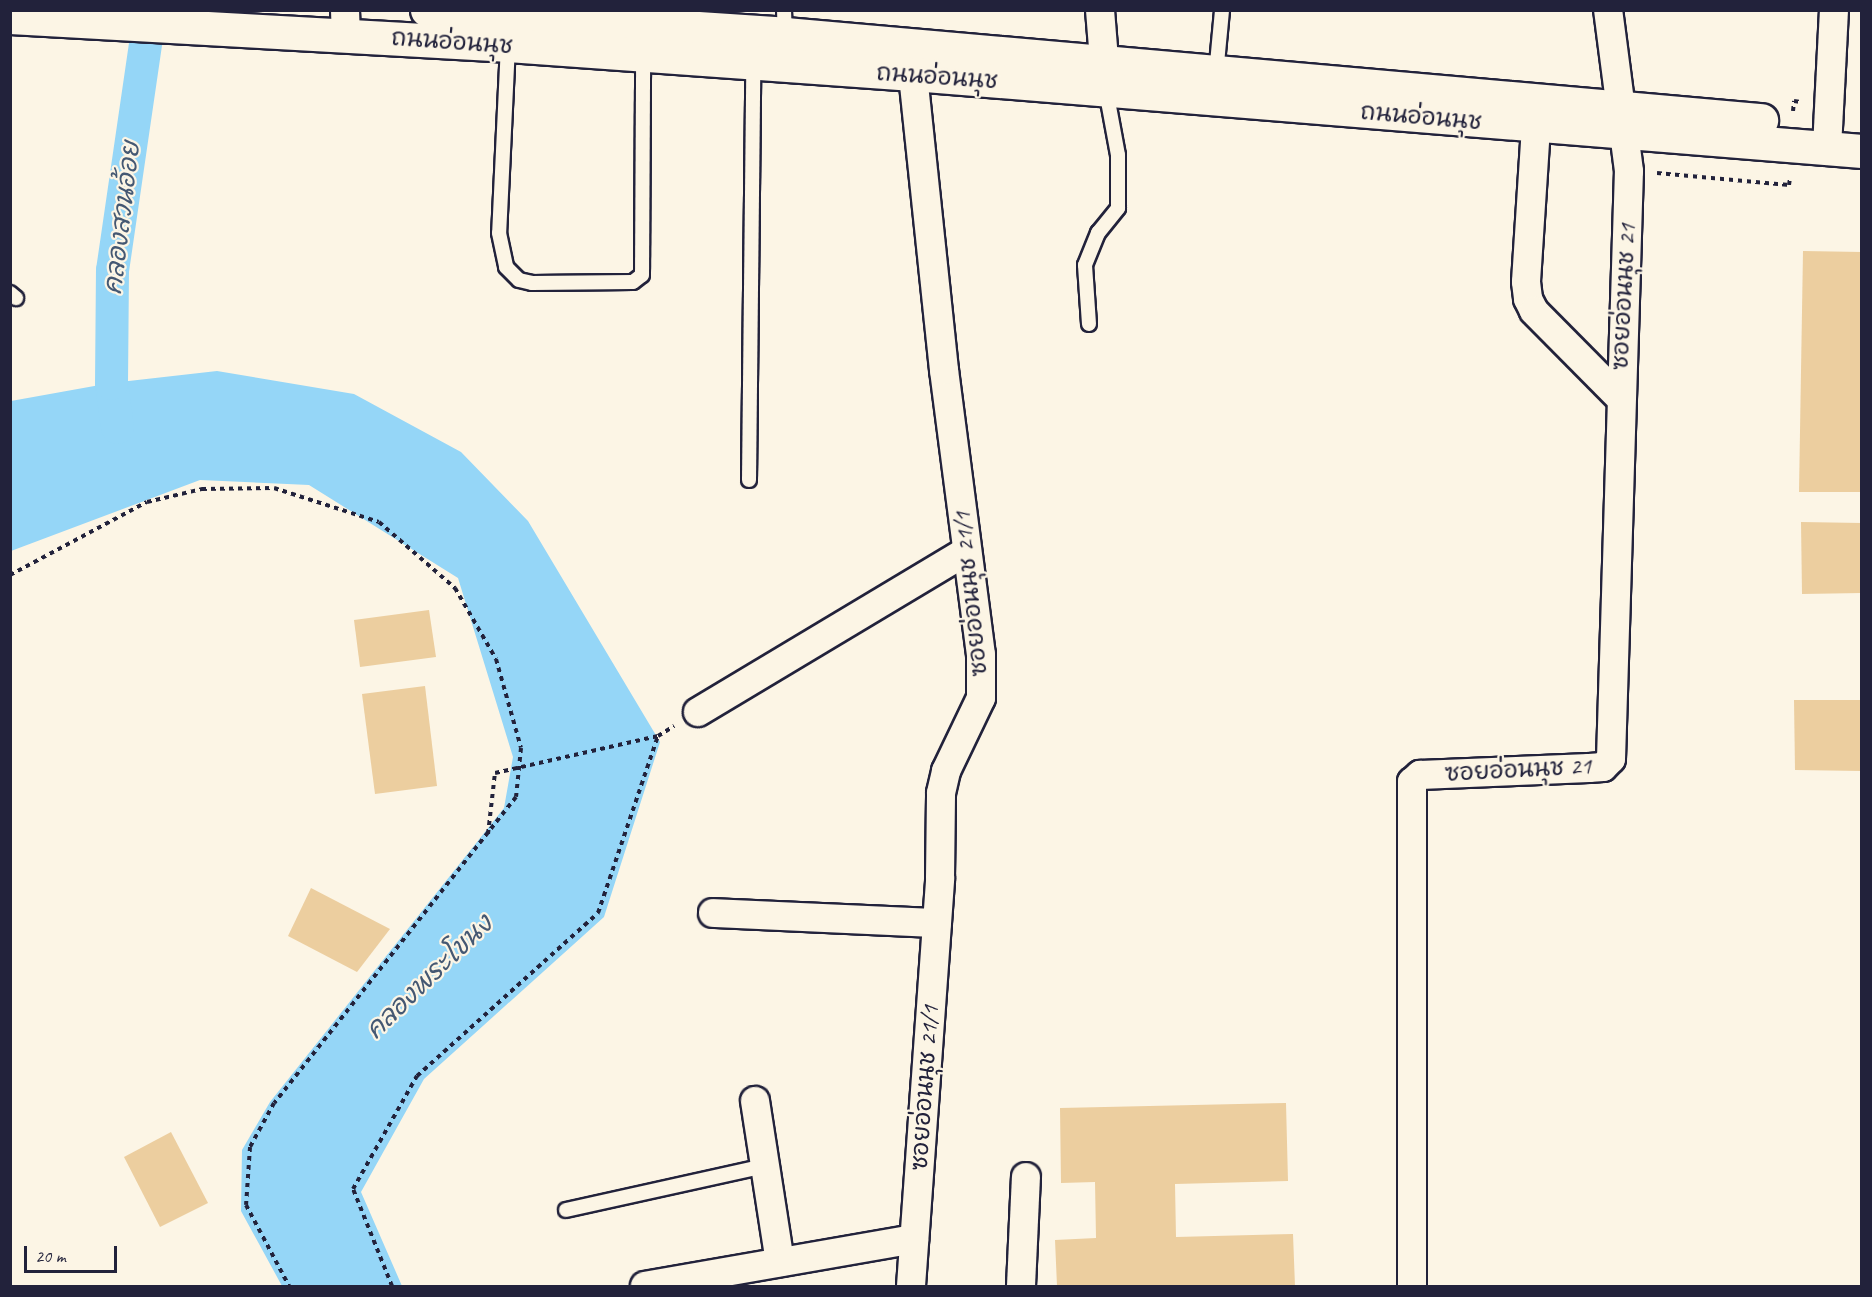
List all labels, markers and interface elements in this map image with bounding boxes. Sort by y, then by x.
street label: ถนนอ่อนนุช [390,23,514,61]
street label: ถนนอ่อนนุช [875,58,999,96]
street label: ถนนอ่อนนุช [1359,97,1483,137]
water label: คลองสวนอ้อย [97,140,147,296]
street label: ซอยอ่อนนุช 21 [1606,223,1642,371]
street label: ซอยอ่อนนุช 21/1 [948,510,994,678]
street label: ซอยอ่อนนุช 21 [1444,752,1592,788]
water label: คลองพระโขนง [359,909,499,1045]
street label: ซอยอ่อนนุช 21/1 [905,1005,945,1171]
scale bar [27,1234,120,1272]
text: 20 m [35,1245,66,1267]

